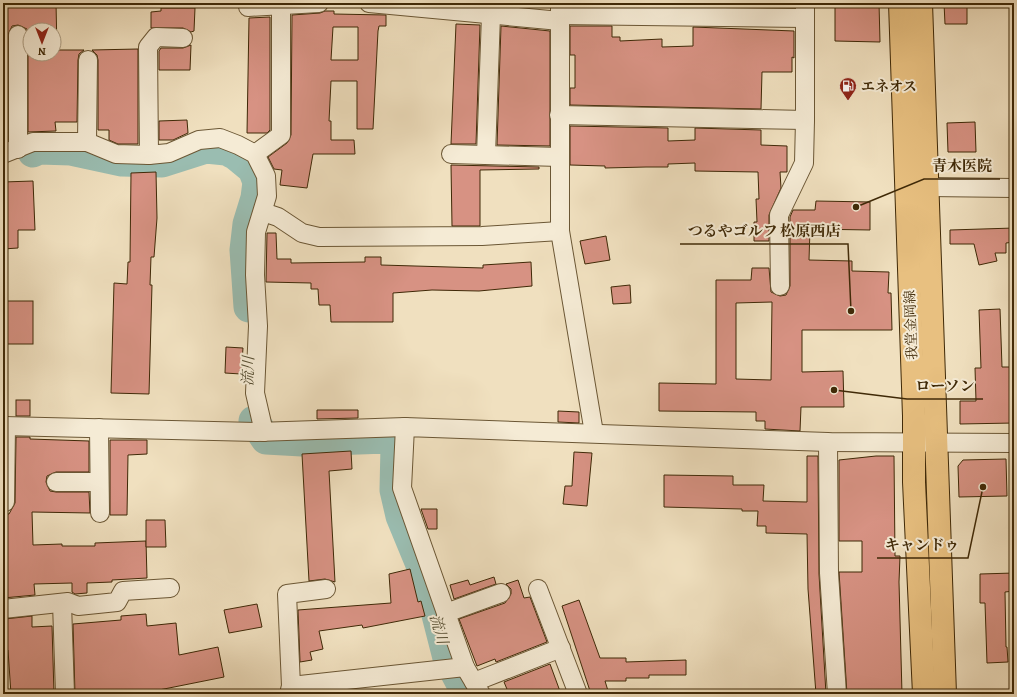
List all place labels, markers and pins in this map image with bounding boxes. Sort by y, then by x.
fuel station icon: エネオス [838,76,858,101]
place label: エネオス [861,77,917,96]
callout: 青木医院 [924,152,1000,179]
callout: つるやゴルフ 松原西店 [680,217,848,244]
callout: ローソン [907,372,983,399]
callout: キャンドゥ [877,531,968,558]

